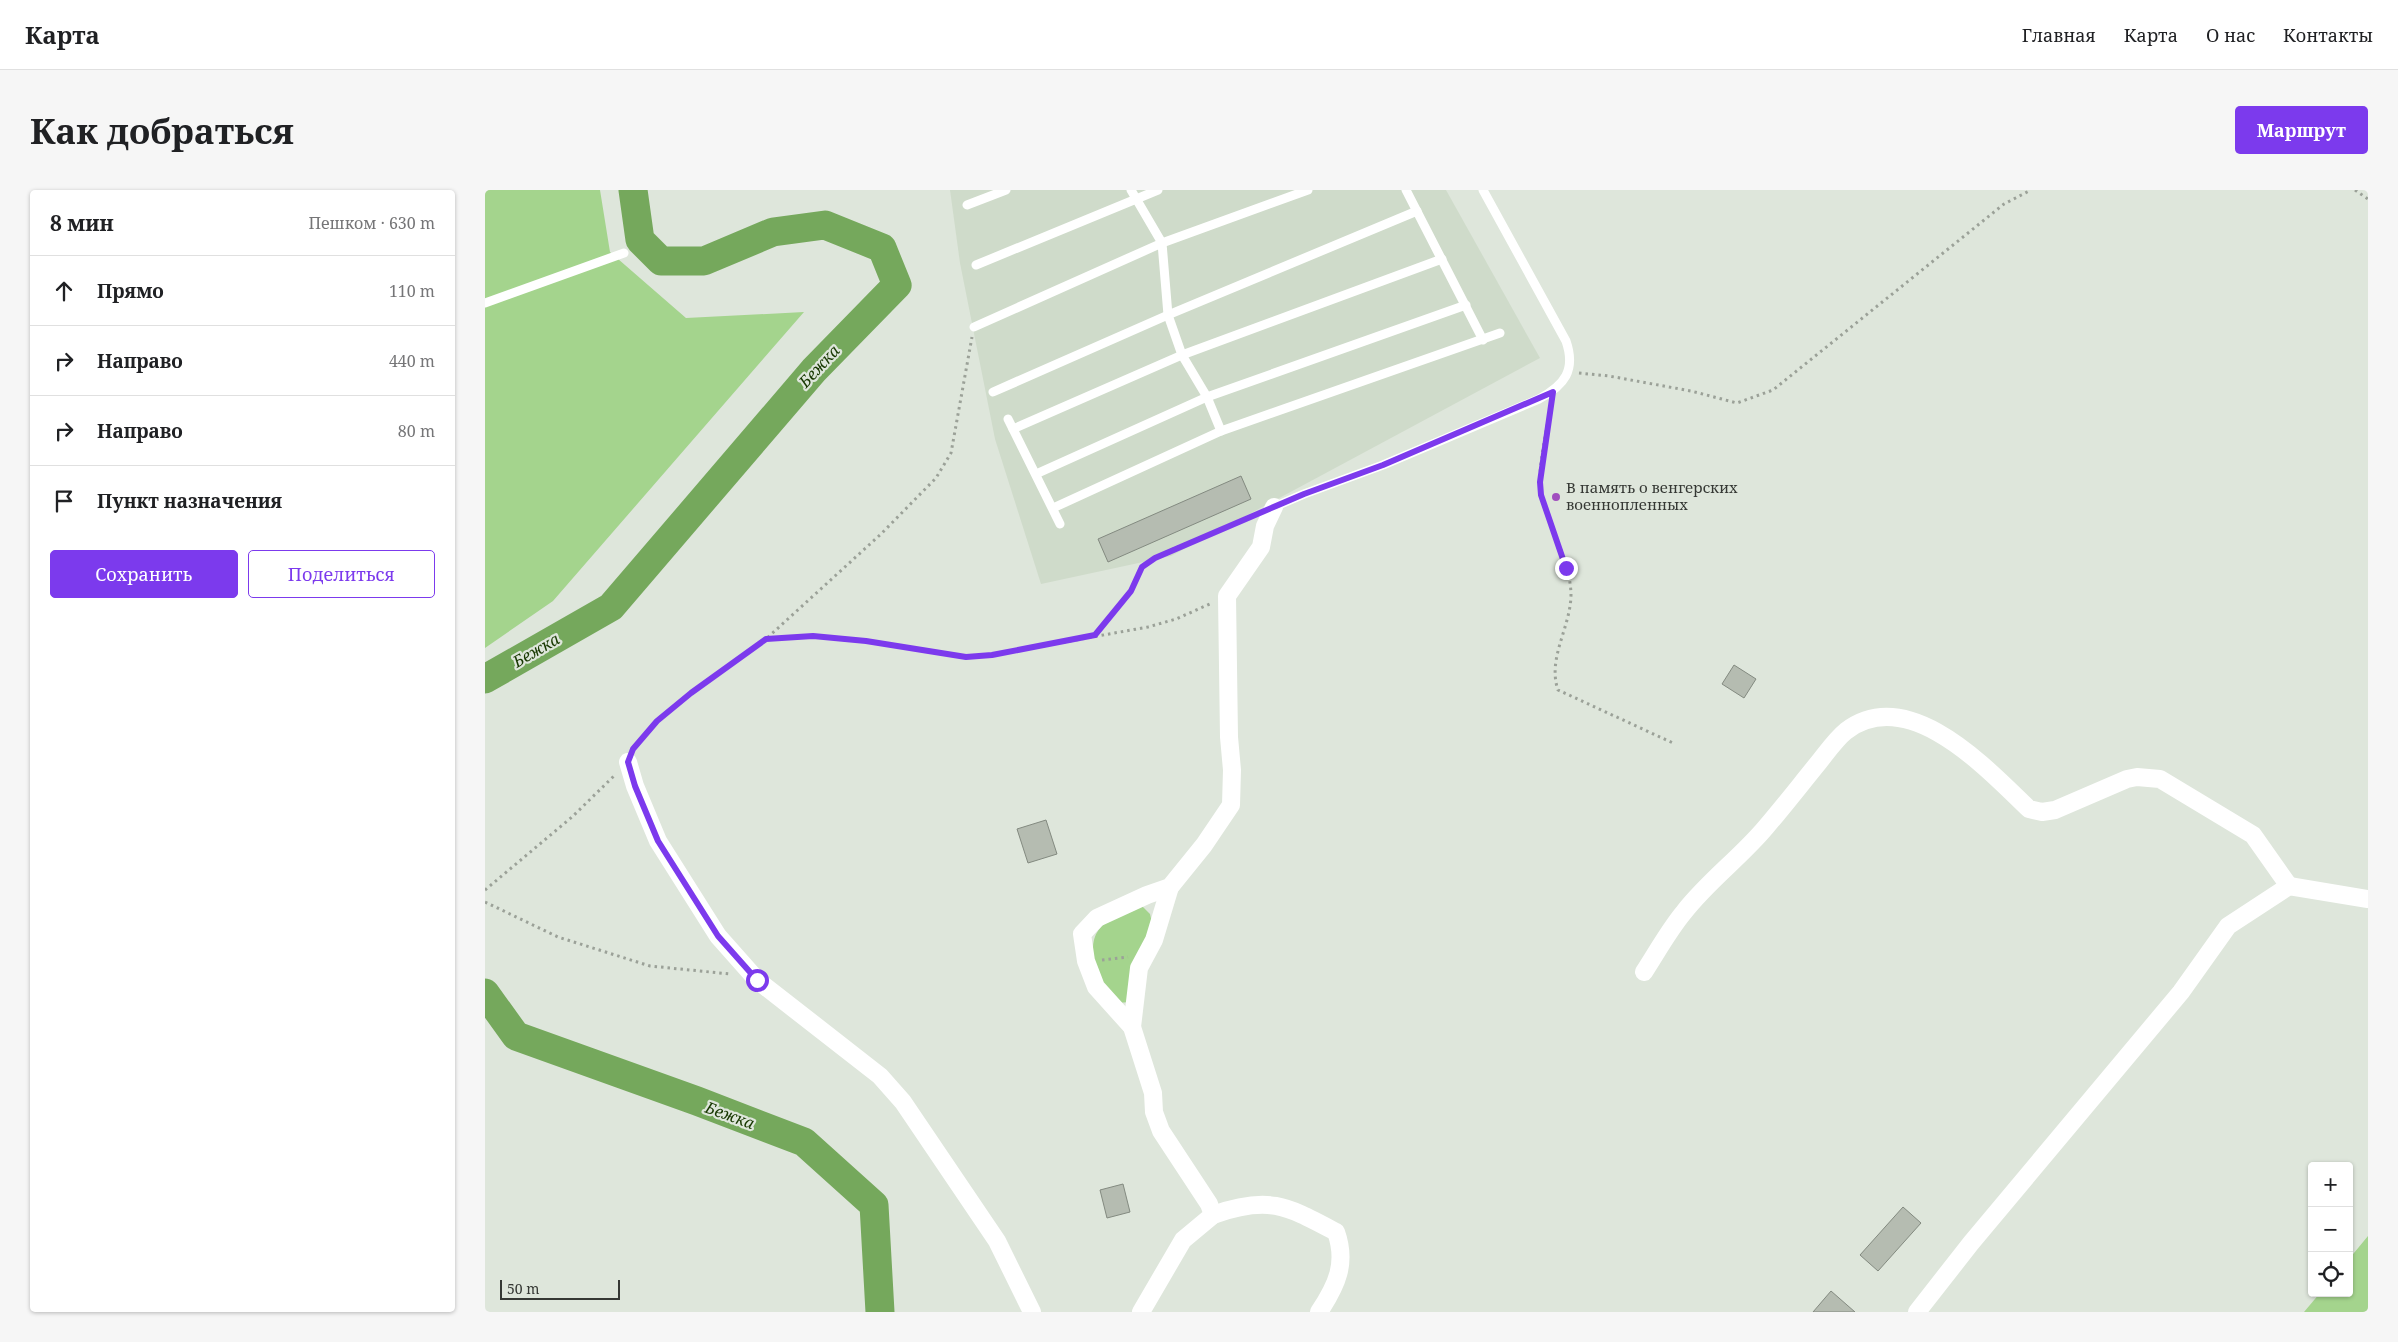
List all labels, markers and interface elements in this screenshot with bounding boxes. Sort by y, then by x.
text: Карта [25,18,100,51]
text: Главная [2022,23,2096,47]
text: Карта [2124,23,2178,47]
text: О нас [2206,23,2255,47]
text: Контакты [2283,23,2373,47]
button: Маршрут [2235,106,2368,154]
text: Как добраться [30,107,294,154]
text: 8 мин [50,209,114,237]
text: Пешком · 630 m [308,212,435,234]
icon: ahead [50,277,78,305]
text: Прямо [97,278,164,304]
text: 110 m [389,280,435,302]
water label: Бежка [793,340,844,393]
icon: right [50,347,78,375]
text: Направо [97,348,183,374]
text: 440 m [389,350,435,372]
icon: right [50,417,78,445]
text: Направо [97,418,183,444]
text: 80 m [398,420,435,442]
place label: В память о венгерских военнопленных [1566,477,1738,514]
icon: arrive [50,487,78,515]
text: Пункт назначения [97,488,282,514]
marker: В память о венгерских военнопленных [1550,491,1562,503]
button: Сохранить [50,550,238,598]
button: Поделиться [248,550,435,598]
route end [1555,557,1578,580]
water label: Бежка [508,628,563,673]
route start [746,969,769,992]
water label: Бежка [701,1096,758,1134]
map controls [2308,1162,2353,1297]
button: + [2308,1162,2353,1207]
button: − [2308,1207,2353,1252]
button: locate [2308,1252,2353,1297]
scale bar [500,1277,620,1300]
text: 50 m [507,1279,540,1298]

